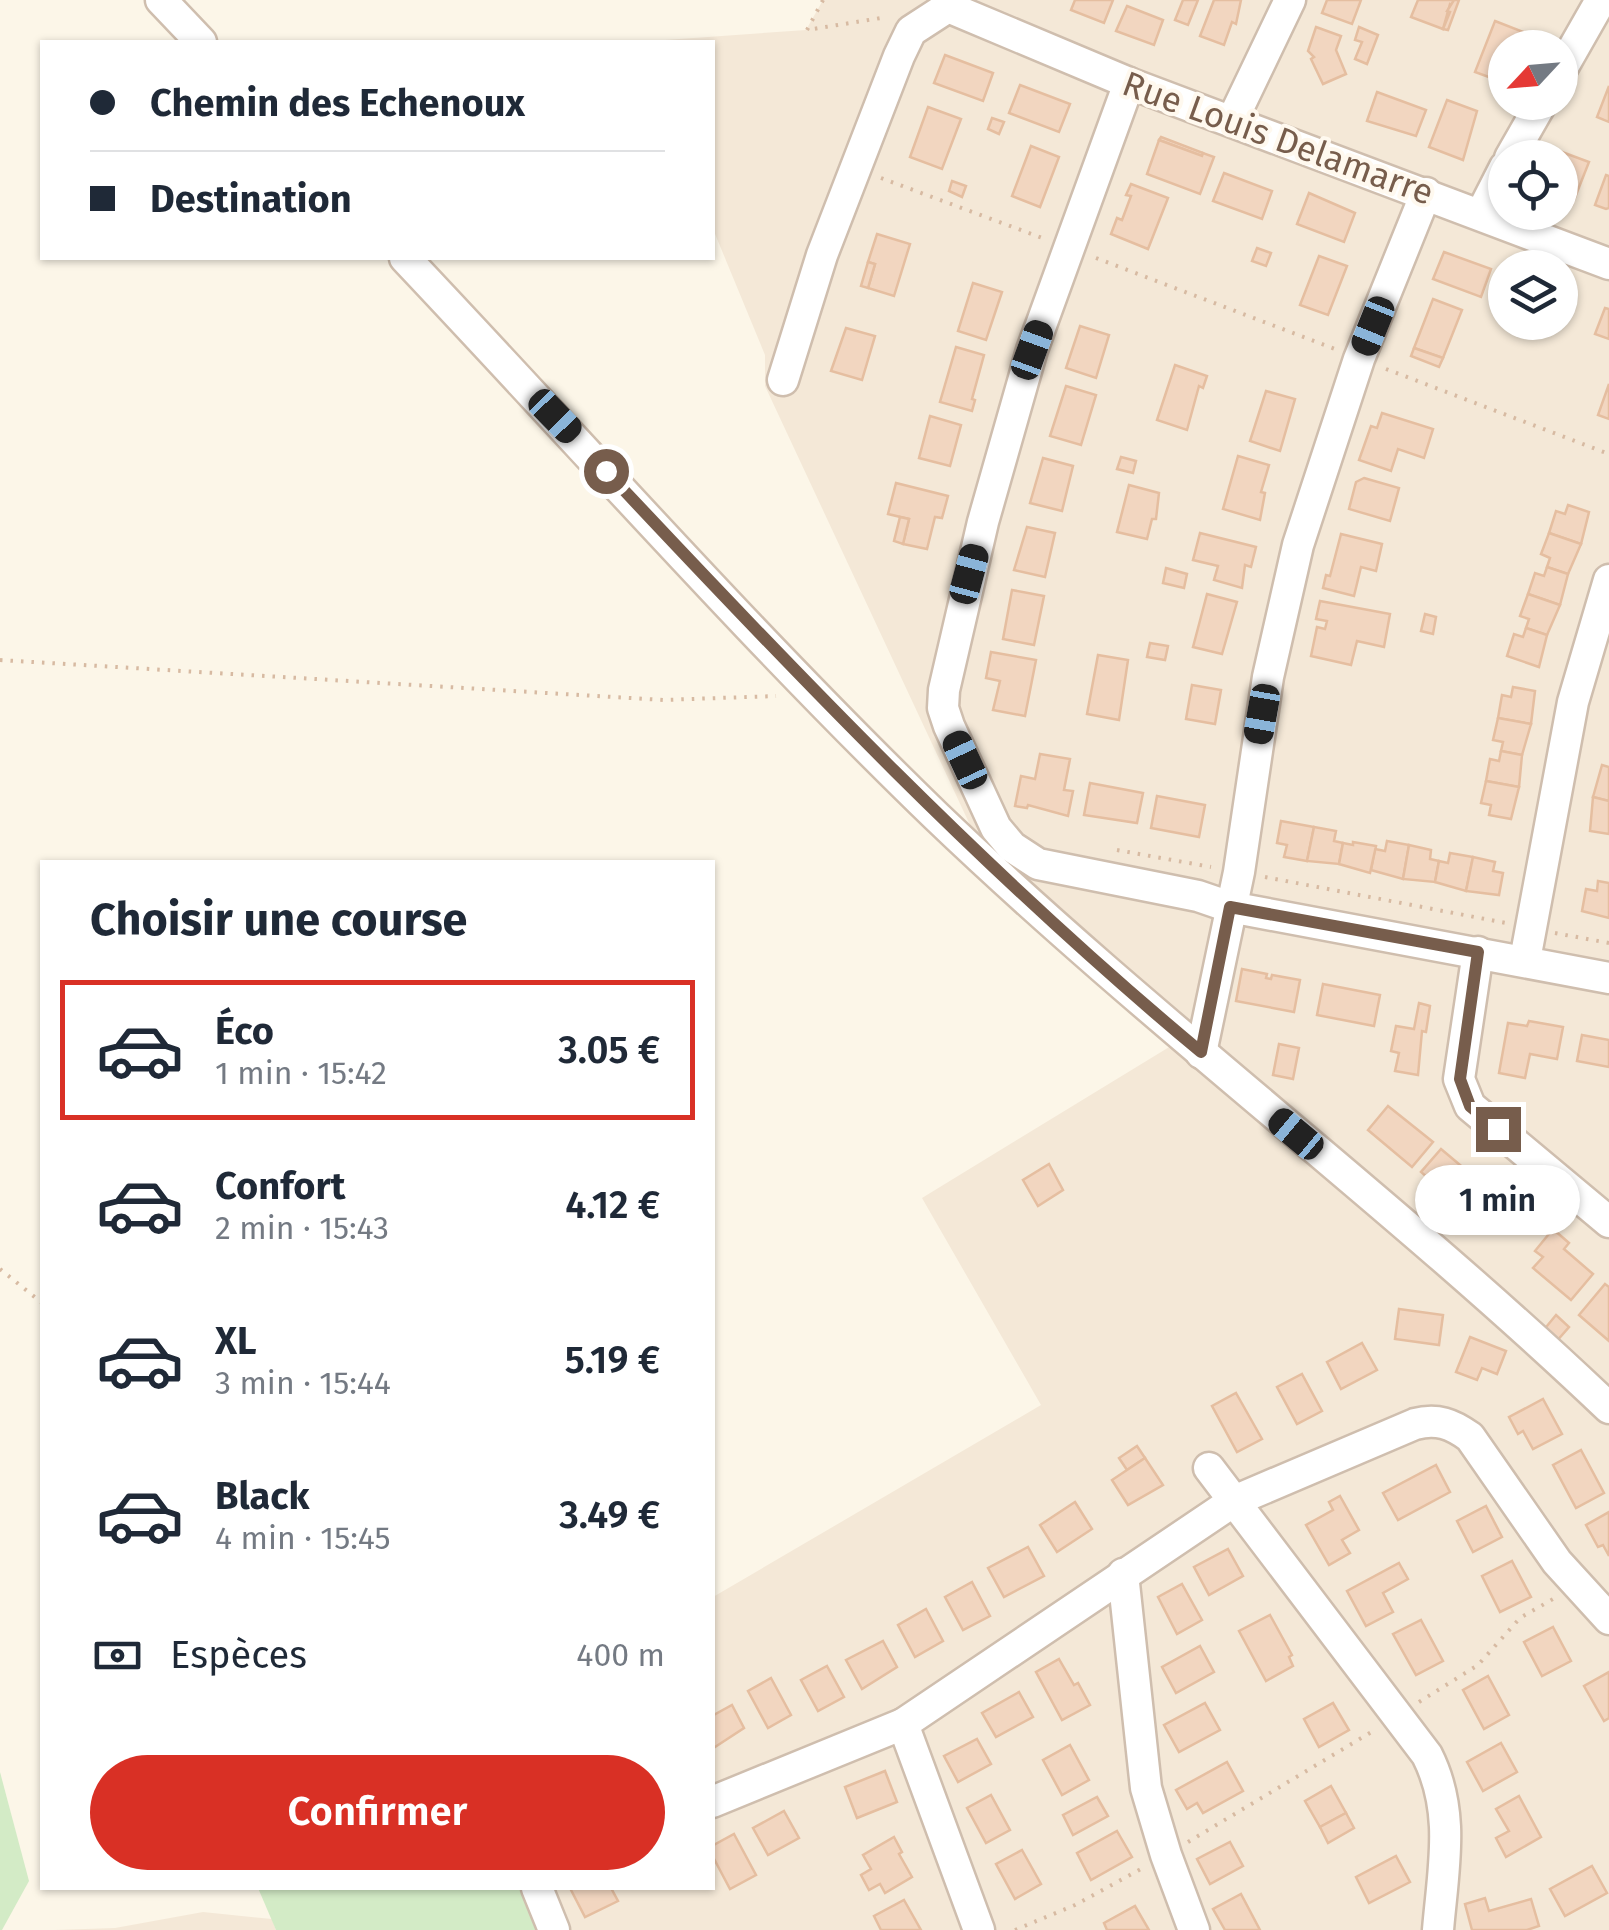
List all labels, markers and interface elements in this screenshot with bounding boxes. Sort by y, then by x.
north arrow [1488,30,1578,120]
map controls [1488,30,1578,340]
street label: Rue Louis Delamarre [1117,62,1439,214]
text: Chemin des Echenoux [150,80,525,126]
button: locate [1488,140,1578,230]
text: Destination [150,176,352,222]
button: layers [1488,250,1578,340]
car [1348,293,1398,359]
car [1008,317,1056,383]
car [523,384,587,448]
route start [584,449,629,494]
car [947,541,991,607]
car [1242,682,1282,746]
car [939,726,991,794]
text: Choisir une course [90,893,467,947]
icon: car [95,1005,185,1095]
text: Éco [215,1008,274,1054]
text: 3.05 € [558,1027,660,1073]
text: 1 min · 15:42 [215,1054,387,1092]
car [1263,1103,1329,1165]
route end [1476,1107,1521,1152]
icon: car [95,1160,185,1250]
text: Confort [215,1163,345,1209]
callout: 1 min [1416,1164,1580,1234]
text: 1 min [1459,1181,1536,1219]
text: 4.12 € [565,1182,660,1228]
text: 2 min · 15:43 [215,1209,389,1247]
icon: car [95,1315,185,1405]
text: XL [215,1318,257,1364]
text: 5.19 € [565,1337,660,1383]
text: 3 min · 15:44 [215,1364,391,1402]
icon: car [95,1470,185,1560]
text: Black [215,1473,310,1519]
text: 3.49 € [559,1492,660,1538]
text: 4 min · 15:45 [215,1519,391,1557]
icon: cash [90,1628,145,1683]
text: Espèces [170,1632,307,1678]
text: 400 m [576,1636,665,1674]
button: Confirmer [90,1755,665,1870]

